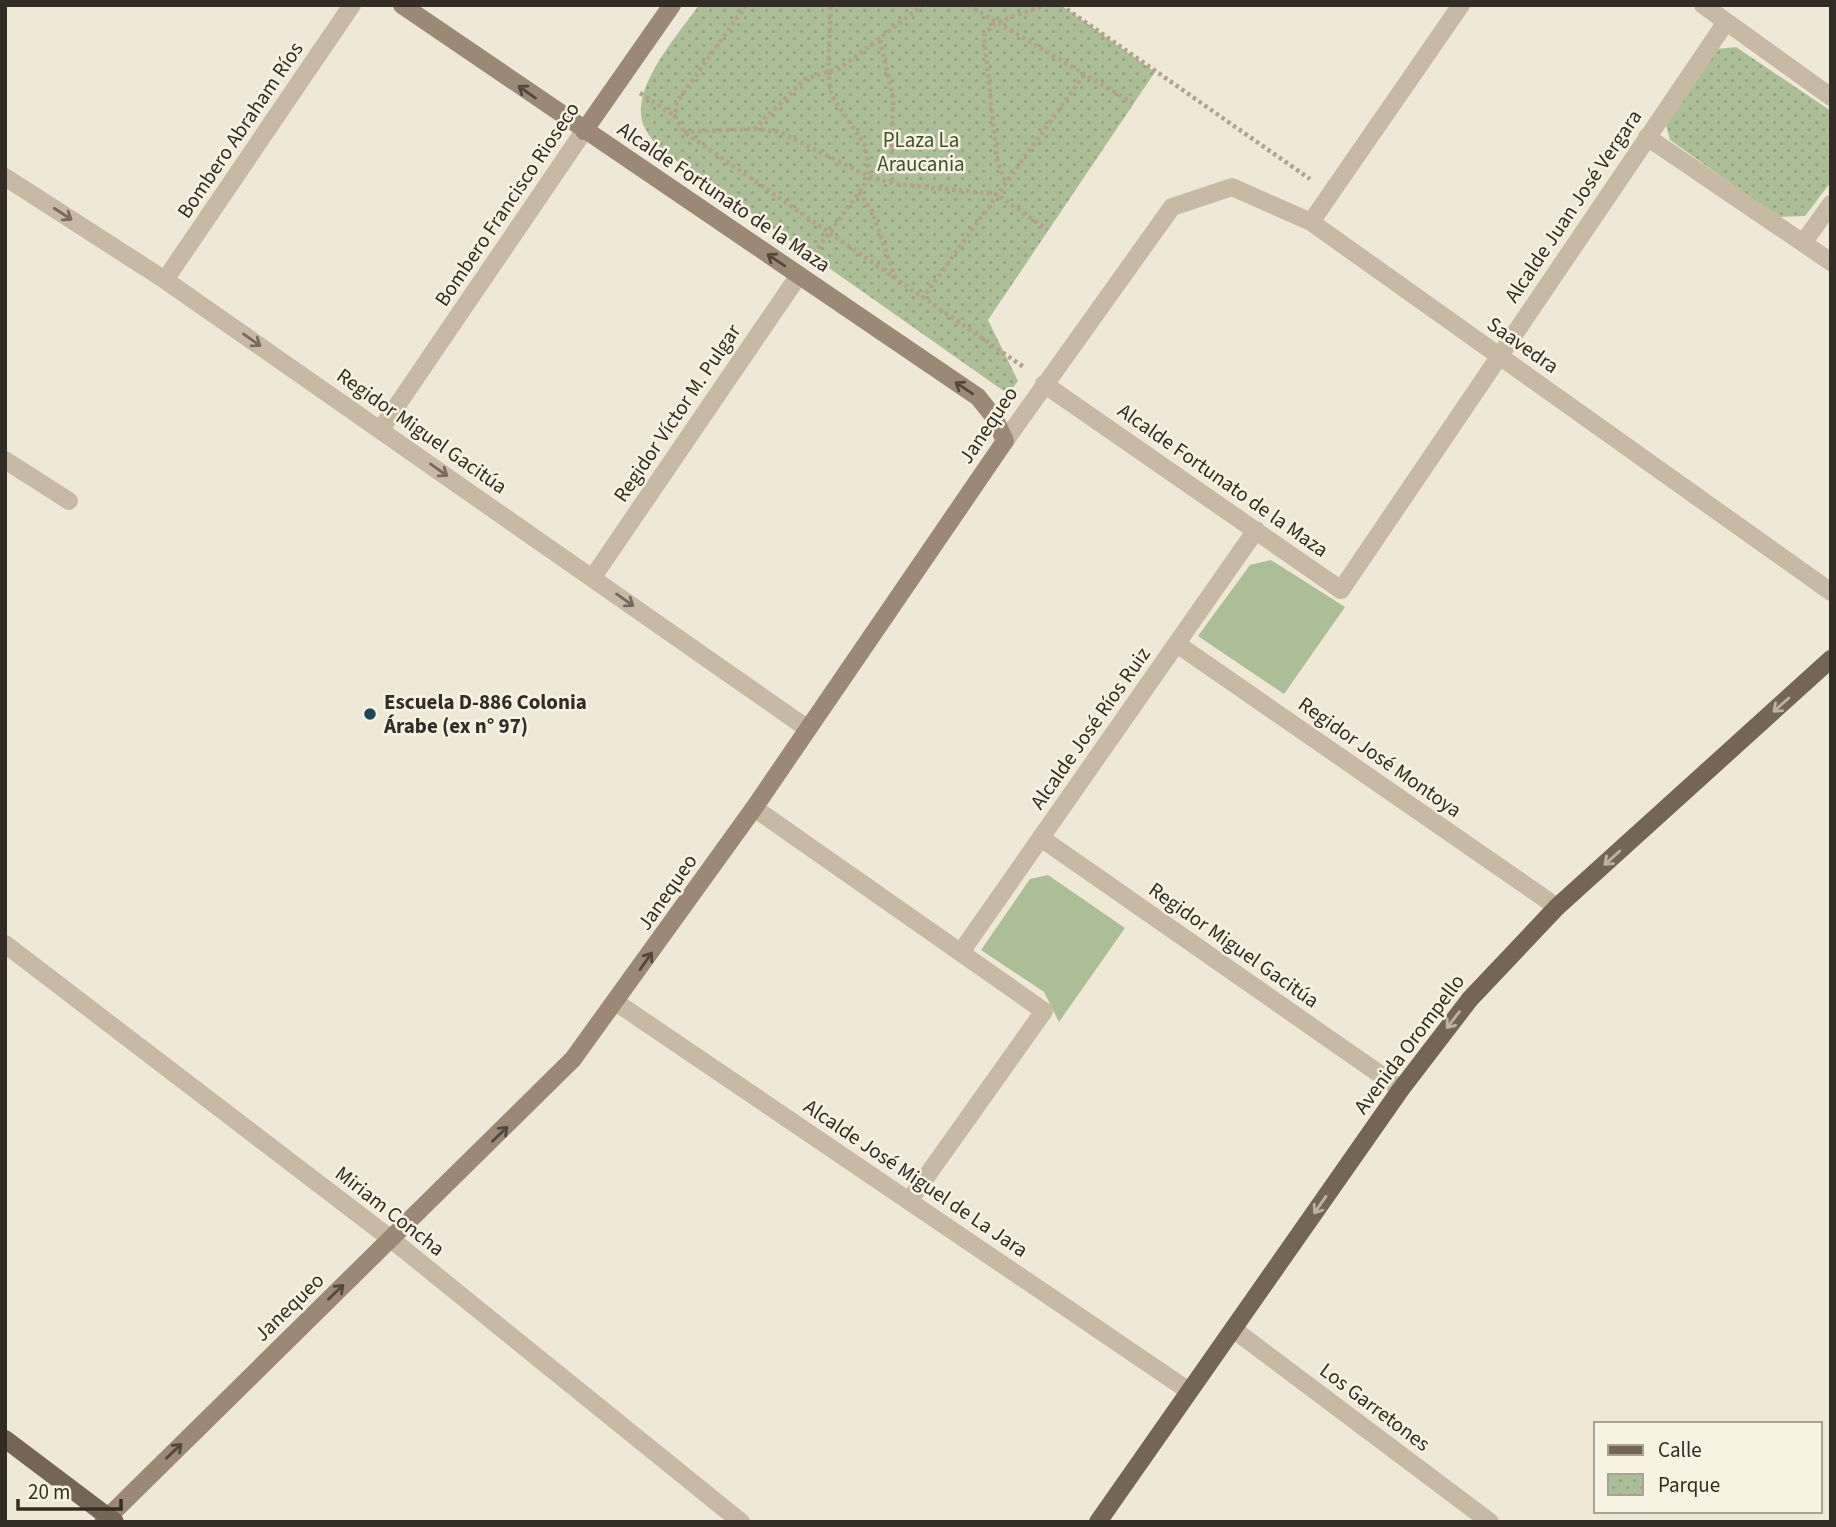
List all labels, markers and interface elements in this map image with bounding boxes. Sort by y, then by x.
street label: Bombero Abraham Ríos [170,36,310,224]
one-way arrow [518,84,537,99]
street label: Bombero Francisco Rioseco [427,96,587,312]
street label: Alcalde Juan José Vergara [1497,103,1649,309]
street label: Alcalde Fortunato de la Maza [612,114,836,280]
park label: PLaza La Araucania [877,125,965,179]
one-way arrow [52,207,72,221]
one-way arrow [767,253,786,267]
street label: Saavedra [1481,309,1565,381]
street label: Regidor Víctor M. Pulgar [606,317,748,508]
one-way arrow [242,333,261,347]
street label: Regidor Miguel Gacitúa [331,361,513,501]
street label: Janequeo [951,380,1025,470]
one-way arrow [955,381,974,395]
street label: Alcalde Fortunato de la Maza [1112,396,1334,564]
one-way arrow [429,463,448,477]
one-way arrow [615,593,634,607]
street label: Alcalde José Ríos Ruiz [1023,641,1157,815]
place label: Escuela D-886 Colonia Árabe (ex n° 97) [383,687,587,741]
street label: Regidor José Montoya [1292,689,1468,825]
one-way arrow [1773,697,1790,714]
marker: Escuela D-886 Colonia Árabe (ex n° 97) [362,706,378,722]
street label: Janequeo [630,848,704,936]
one-way arrow [1603,850,1621,866]
street label: Regidor Miguel Gacitúa [1143,875,1325,1015]
one-way arrow [639,952,653,971]
street label: Avenida Orompello [1346,968,1472,1120]
one-way arrow [1446,1011,1461,1029]
street label: Alcalde José Miguel de La Jara [798,1092,1034,1264]
one-way arrow [491,1126,509,1142]
street label: Miriam Concha [329,1159,451,1263]
one-way arrow [1313,1195,1327,1214]
street label: Janequeo [247,1266,331,1348]
one-way arrow [328,1284,345,1301]
street label: Los Garretones [1314,1356,1437,1459]
legend [1594,1422,1822,1513]
text: Calle [1658,1435,1702,1465]
one-way arrow [165,1443,182,1460]
scale bar [18,1468,121,1512]
text: Parque [1658,1470,1720,1500]
text: 20 m [28,1477,70,1507]

